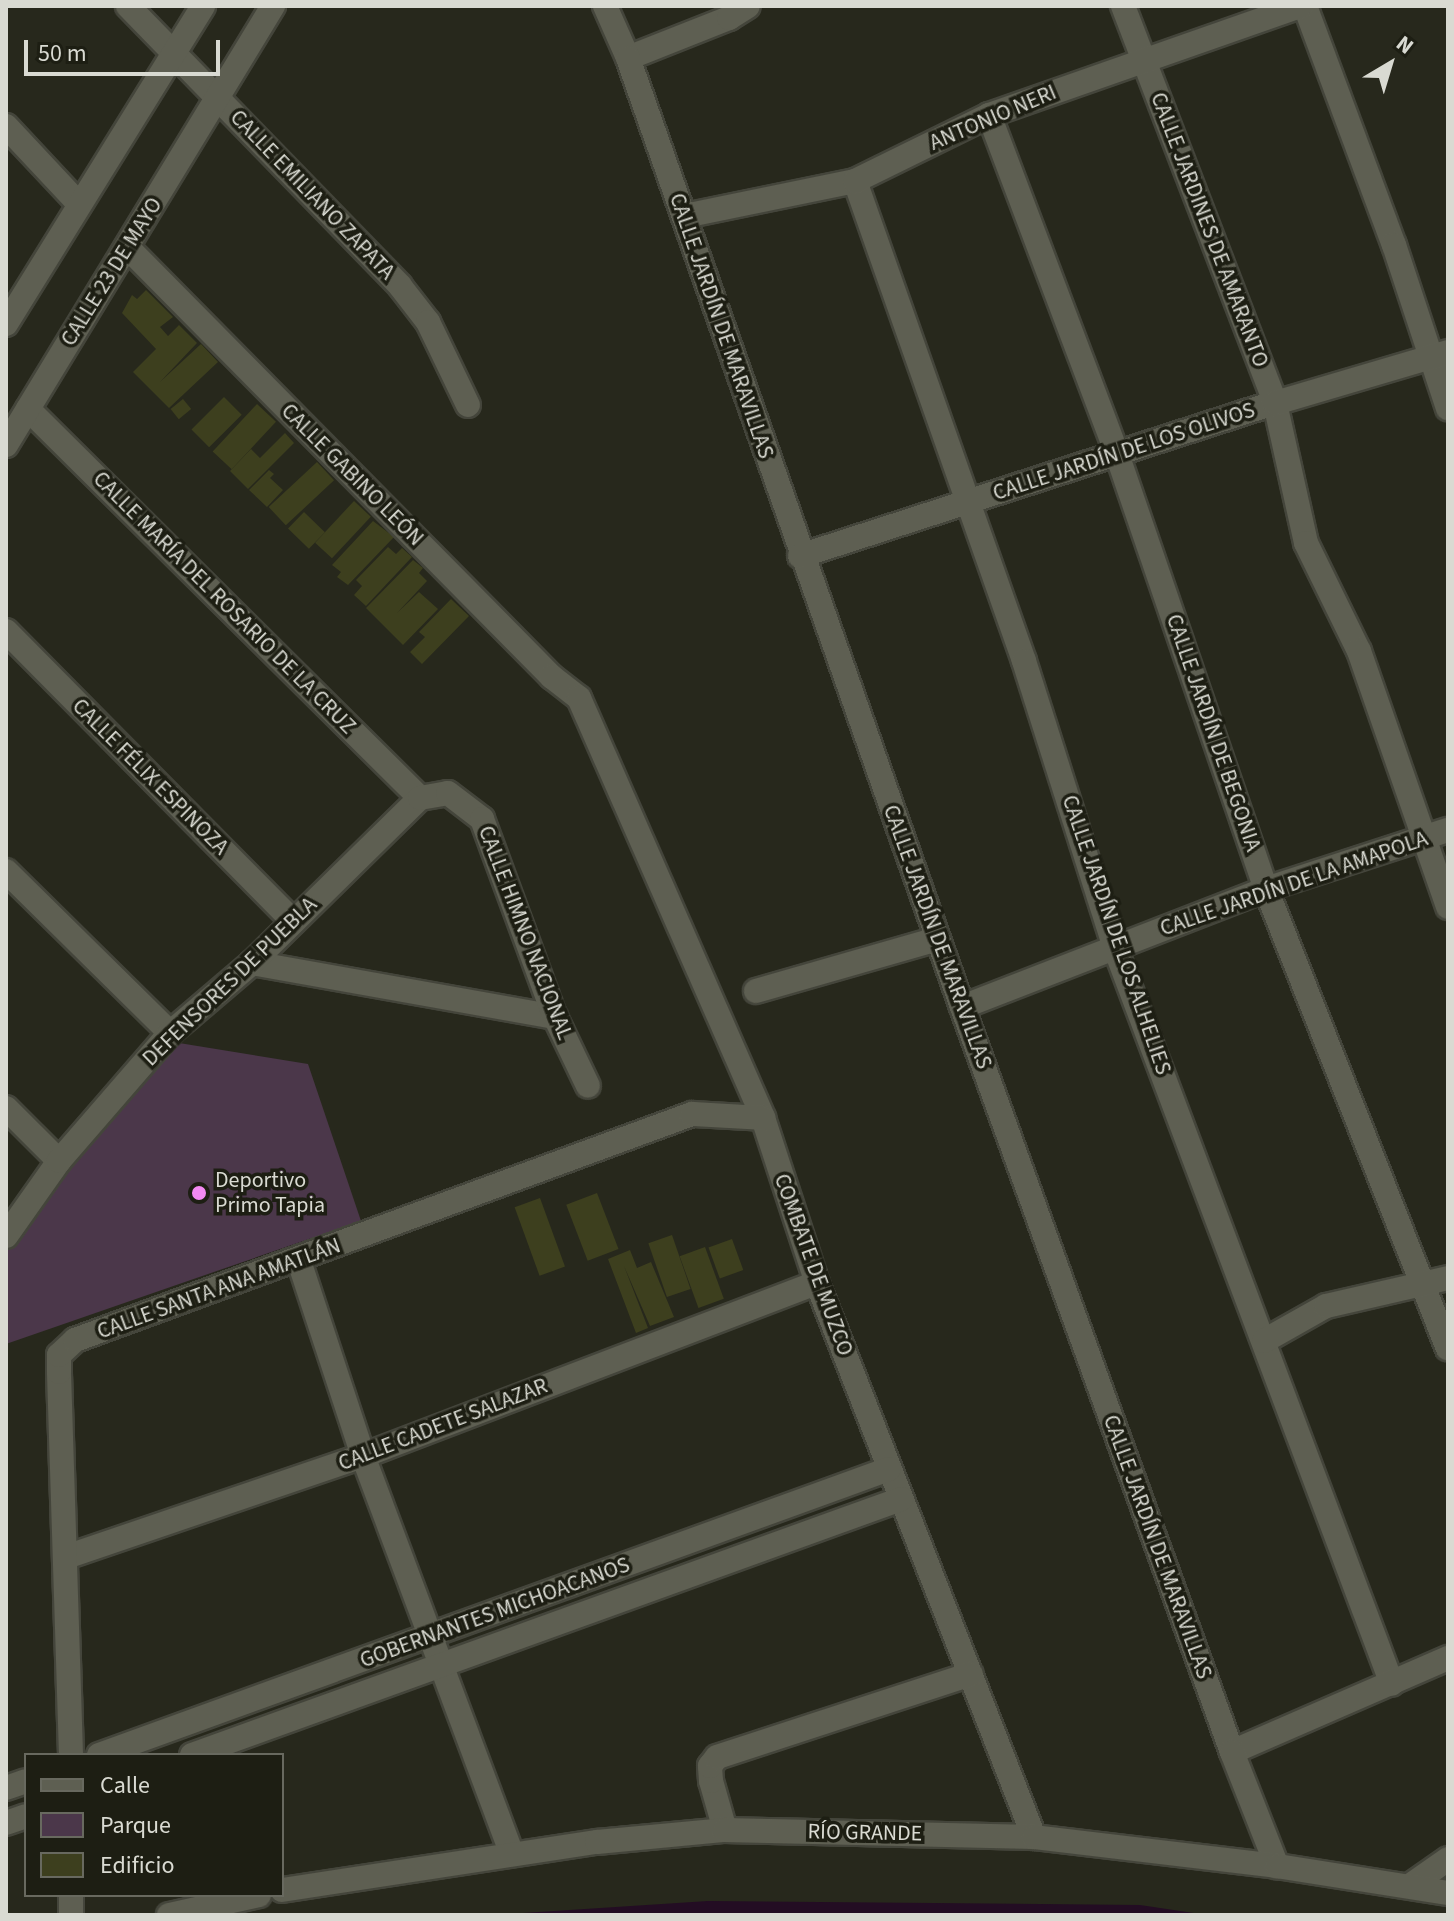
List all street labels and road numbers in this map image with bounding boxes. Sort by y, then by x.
street label: ANTONIO NERI [926,79,1060,157]
street label: CALLE JARDINES DE AMARANTO [1144,89,1274,371]
street label: CALLE EMILIANO ZAPATA [224,105,400,285]
street label: CALLE JARDÍN DE MARAVILLAS [663,190,779,462]
street label: CALLE 23 DE MAYO [56,193,168,351]
street label: CALLE JARDÍN DE LOS OLIVOS [990,397,1258,507]
street label: CALLE GABINO LEÓN [275,398,429,552]
street label: CALLE MARÍA DEL ROSARIO DE LA CRUZ [87,466,361,740]
street label: CALLE JARDÍN DE BEGONIA [1160,611,1266,855]
street label: CALLE FÉLIX ESPINOZA [66,693,234,861]
street label: CALLE JARDÍN DE LOS ALHELIES [1056,792,1176,1078]
street label: CALLE JARDÍN DE MARAVILLAS [877,802,997,1072]
street label: CALLE HIMNO NACIONAL [472,822,578,1044]
street label: CALLE JARDÍN DE LA AMAPOLA [1157,826,1431,942]
street label: DEFENSORES DE PUEBLA [137,892,323,1072]
street label: COMBATE DE MUZCO [768,1170,858,1360]
street label: CALLE SANTA ANA AMATLÁN [94,1233,344,1345]
street label: CALLE CADETE SALAZAR [335,1373,551,1477]
street label: CALLE JARDÍN DE MARAVILLAS [1097,1412,1217,1682]
street label: GOBERNANTES MICHOACANOS [357,1552,633,1674]
street label: RÍO GRANDE [807,1819,923,1847]

